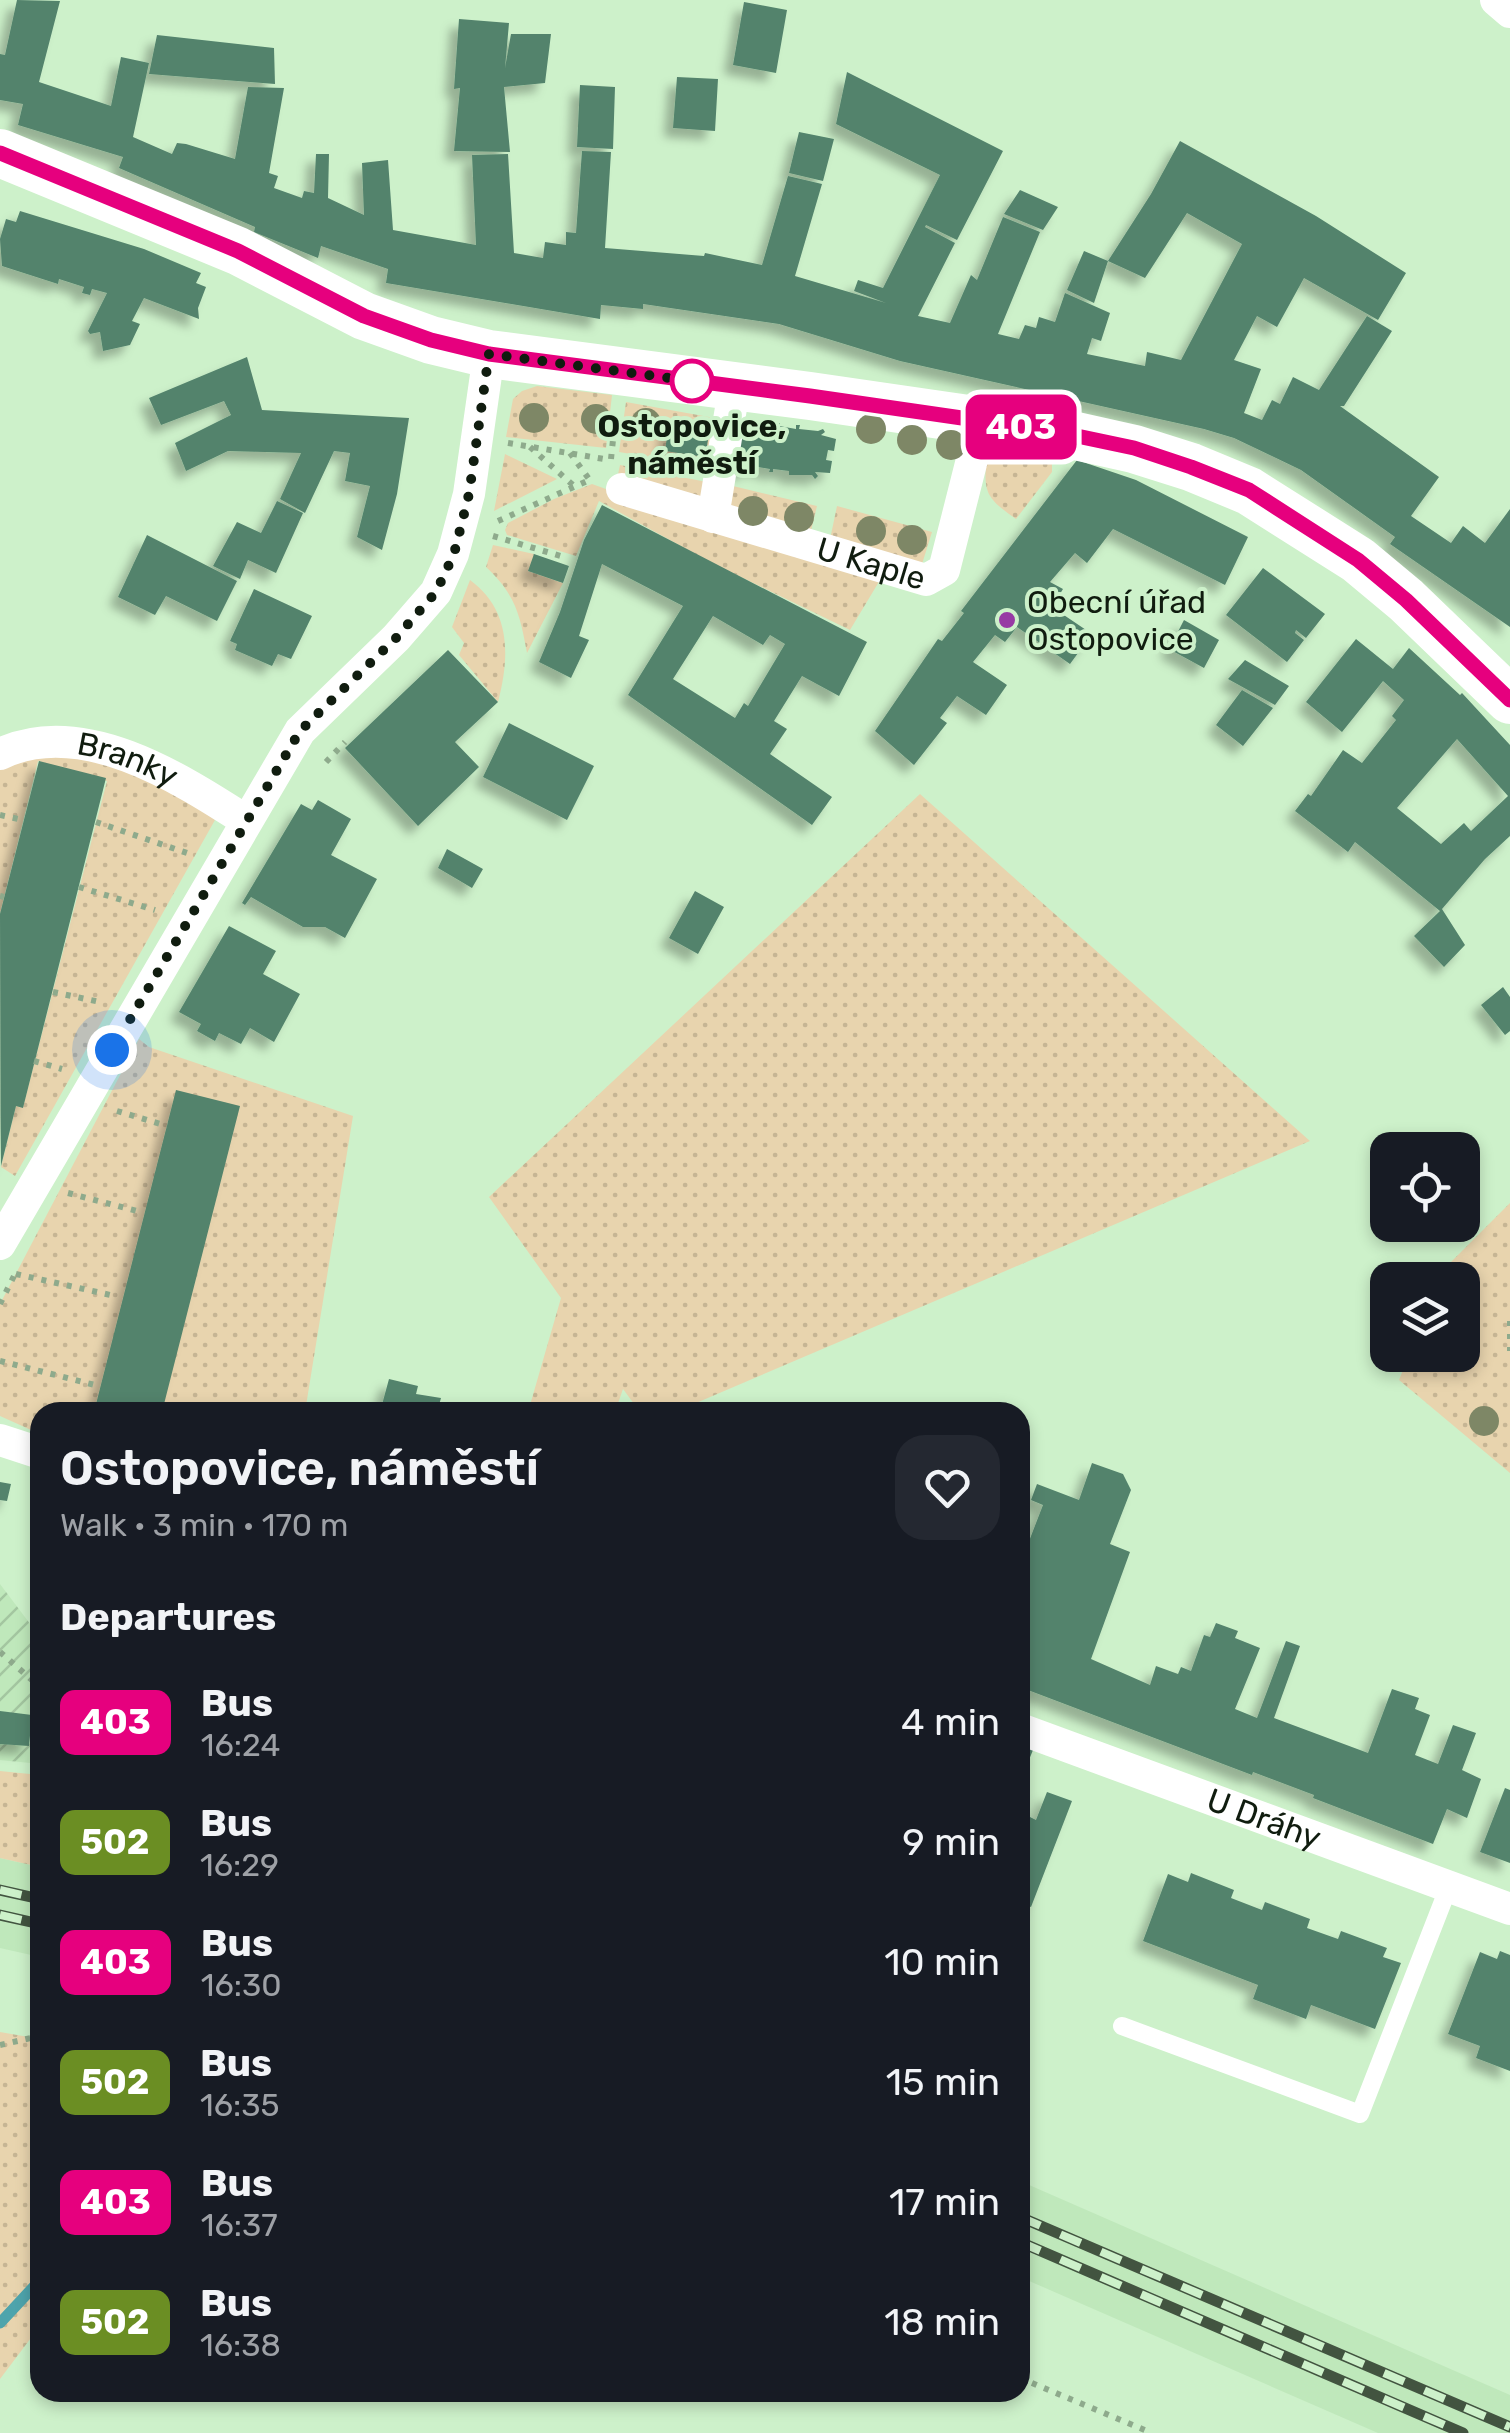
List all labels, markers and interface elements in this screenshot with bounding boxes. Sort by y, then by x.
marker: Ostopovice, náměstí [671,360,713,402]
line badge: 403 [964,394,1078,460]
text: 403 [986,406,1056,448]
place label: Ostopovice, náměstí [598,407,786,482]
street label: U Kaple [812,529,930,598]
place label: Obecní úřad Ostopovice [1027,583,1206,658]
marker: Obecní úřad Ostopovice [996,609,1018,631]
street label: Branky [74,724,185,795]
your location [87,1025,137,1075]
map controls [1370,1132,1480,1372]
button: locate [1370,1132,1480,1242]
button: layers [1370,1262,1480,1372]
button: heart [895,1435,1000,1540]
text: Ostopovice, náměstí [60,1440,539,1497]
text: Walk · 3 min · 170 m [60,1506,348,1544]
text: Departures [60,1594,276,1640]
text: Bus [201,1680,273,1726]
text: 4 min [901,1699,1000,1745]
text: 403 [80,1701,151,1743]
text: 16:24 [201,1726,280,1764]
street label: U Dráhy [1202,1780,1326,1857]
text: Bus [200,1800,272,1846]
text: 9 min [902,1819,1000,1865]
text: 502 [80,1821,150,1863]
text: 16:29 [200,1846,279,1884]
text: Bus [201,1920,273,1966]
text: 10 min [884,1939,1000,1985]
text: 403 [80,1941,151,1983]
text: 16:30 [201,1966,282,2004]
text: Bus [200,2040,272,2086]
text: 15 min [886,2059,1000,2105]
text: 502 [80,2061,150,2103]
text: 16:35 [200,2086,279,2124]
text: Bus [201,2160,273,2206]
text: 17 min [889,2179,1000,2225]
text: 403 [80,2181,151,2223]
text: 16:37 [201,2206,278,2244]
text: Bus [200,2280,272,2326]
text: 18 min [884,2299,1000,2345]
text: 502 [80,2301,150,2343]
text: 16:38 [200,2326,281,2364]

